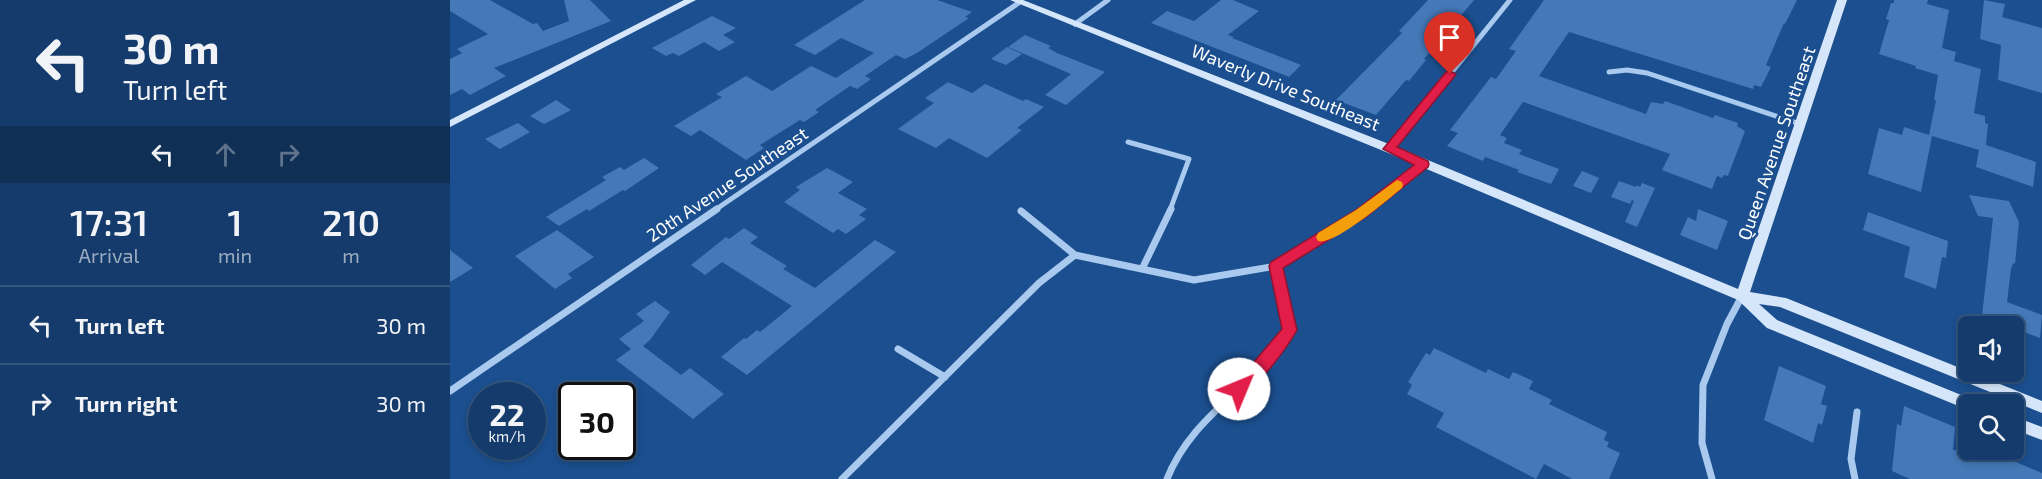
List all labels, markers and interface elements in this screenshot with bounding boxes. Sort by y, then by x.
pin [1424,12,1475,74]
icon: arrive [1433,21,1466,54]
text: 30 m [123,22,219,72]
icon: left [24,24,102,102]
street label: Waverly Drive Southeast [1189,39,1384,135]
street label: Queen Avenue Southeast [1732,43,1820,243]
text: Turn left [123,73,227,105]
street label: 20th Avenue Southeast [642,122,812,246]
icon: left [146,138,179,171]
icon: ahead [209,138,242,171]
icon: right [272,138,305,171]
text: 17:31 [70,200,148,243]
text: 1 [227,200,243,243]
text: 210 [322,200,380,243]
text: Arrival [79,243,139,267]
text: min [218,243,252,267]
text: m [342,243,360,267]
icon: left [24,309,57,342]
text: Turn left [75,312,164,338]
text: 30 m [376,312,426,338]
map controls [1958,316,2024,460]
button: sound [1958,316,2024,382]
position arrow [1207,357,1271,421]
speed limit sign: 30 [558,382,636,460]
icon: right [24,387,57,420]
text: Turn right [75,390,177,416]
text: 30 m [376,390,426,416]
button: search [1958,394,2024,460]
text: 22 [490,396,524,432]
text: km/h [488,427,526,445]

